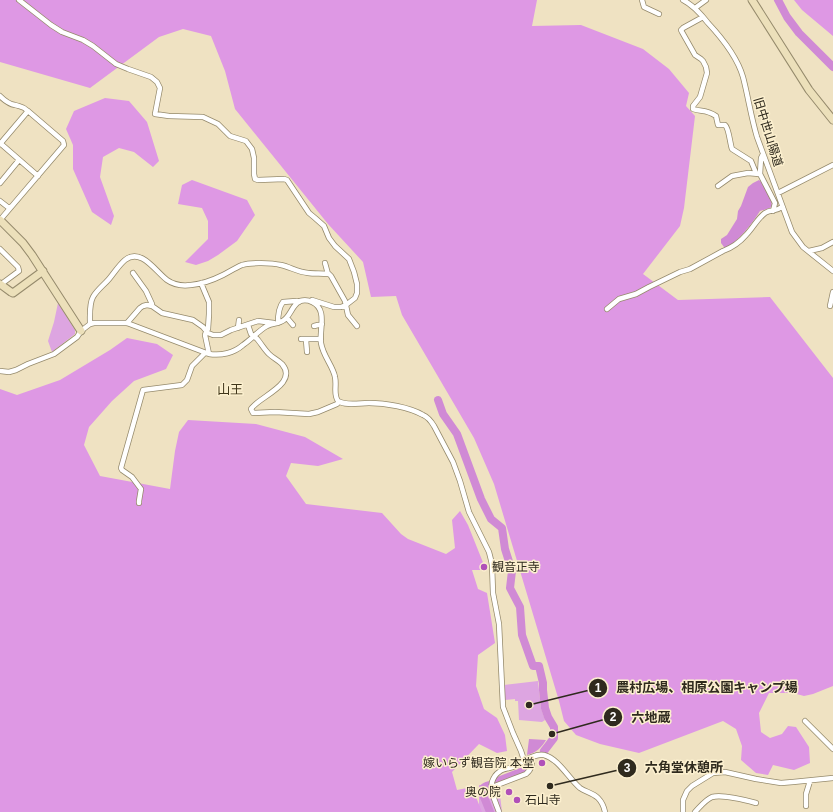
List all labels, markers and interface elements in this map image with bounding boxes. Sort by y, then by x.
street label: 旧中世山陽道 [751,96,785,168]
district label: 山王 [217,382,243,397]
place label: 観音正寺 [492,560,540,574]
marker: 観音正寺 [479,562,489,572]
callout: 農村広場、相原公園キャンプ場 [588,675,806,700]
text: 農村広場、相原公園キャンプ場 [616,680,798,695]
text: 1 [595,681,602,695]
callout: 六地蔵 [603,704,678,729]
text: 2 [610,710,617,724]
text: 六地蔵 [631,710,671,725]
callout: 六角堂休憩所 [617,755,731,780]
place label: 嫁いらず観音院 本堂 [423,756,534,770]
marker: 嫁いらず観音院 本堂 [537,758,547,768]
text: 六角堂休憩所 [645,760,723,775]
text: 3 [624,761,631,775]
place label: 奥の院 [465,785,501,799]
marker: 奥の院 [504,787,514,797]
place label: 石山寺 [525,793,561,807]
marker: 石山寺 [512,795,522,805]

